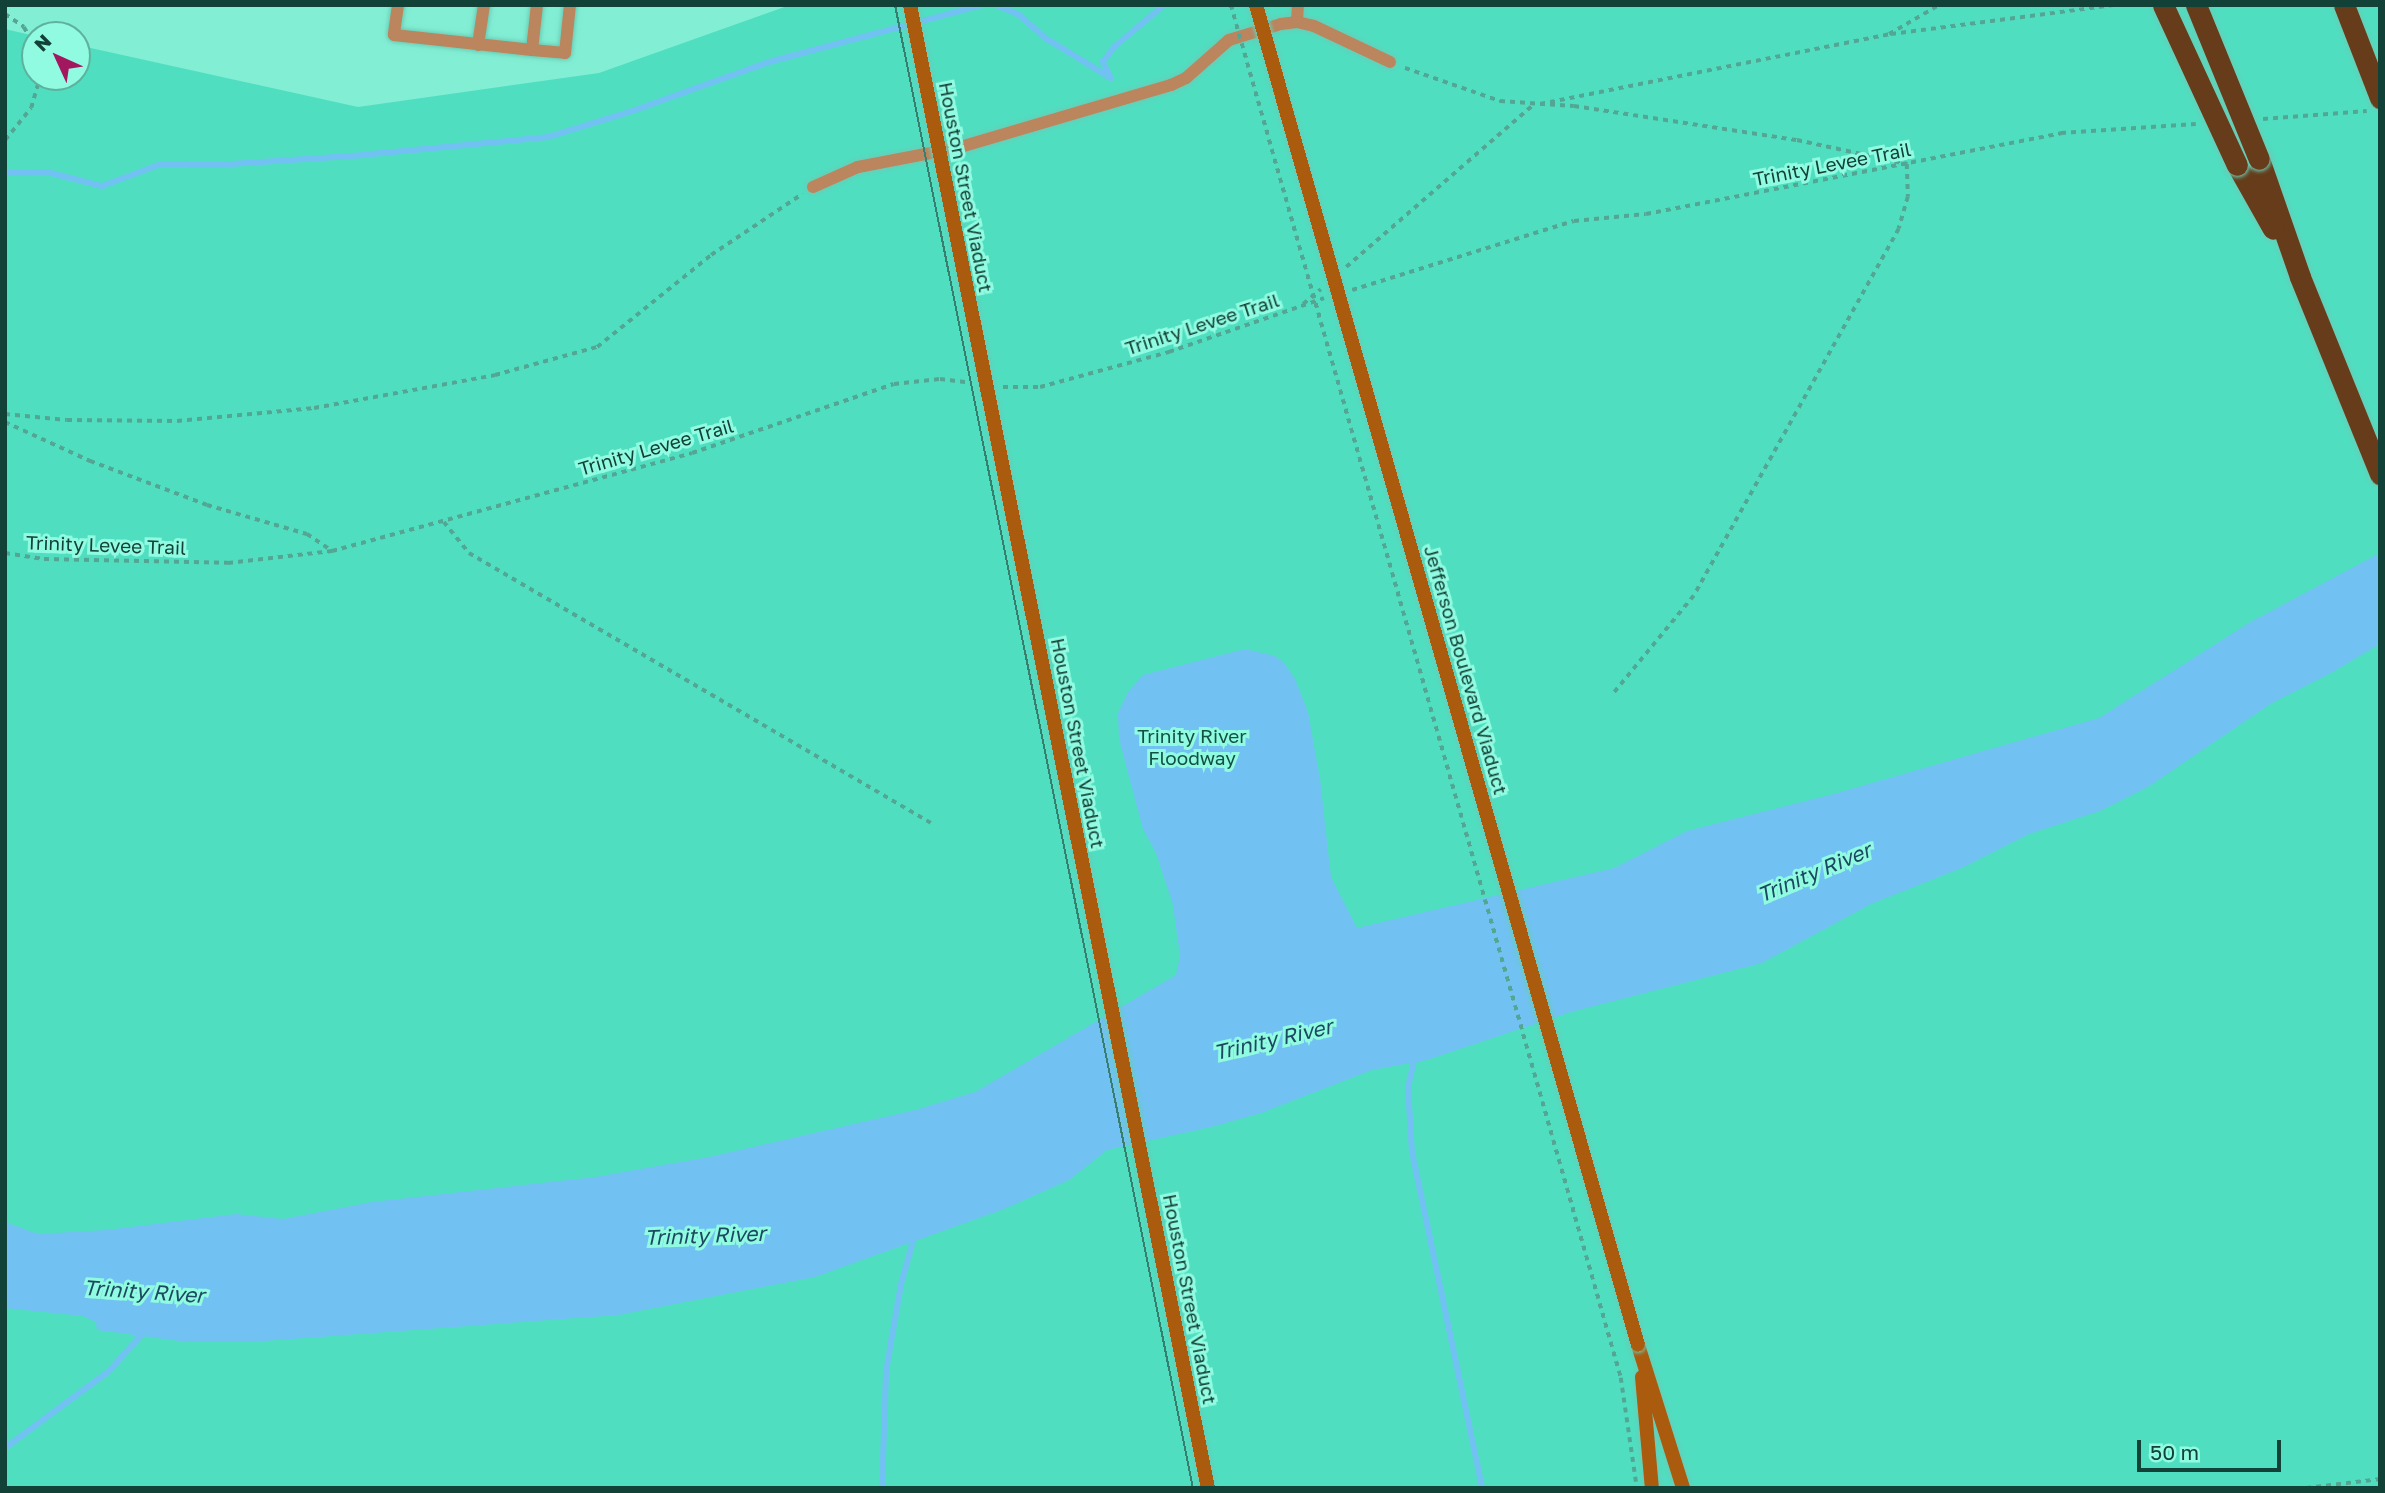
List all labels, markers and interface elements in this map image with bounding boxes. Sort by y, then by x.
north arrow [21,21,91,91]
text: N [29,29,55,55]
street label: Houston Street Viaduct [934,80,998,294]
street label: Trinity Levee Trail [1751,138,1913,190]
street label: Trinity Levee Trail [1122,288,1282,360]
street label: Trinity Levee Trail [576,414,736,480]
street label: Trinity Levee Trail [26,531,186,559]
street label: Jefferson Boulevard Viaduct [1420,543,1512,797]
street label: Houston Street Viaduct [1046,636,1110,850]
park label: Trinity River Floodway [1137,725,1247,769]
water label: Trinity River [1753,837,1875,907]
water label: Trinity River [1211,1013,1335,1065]
street label: Houston Street Viaduct [1158,1192,1222,1406]
water label: Trinity River [644,1220,766,1250]
water label: Trinity River [83,1274,205,1308]
scale bar [2140,1426,2284,1470]
text: 50 m [2150,1439,2199,1465]

